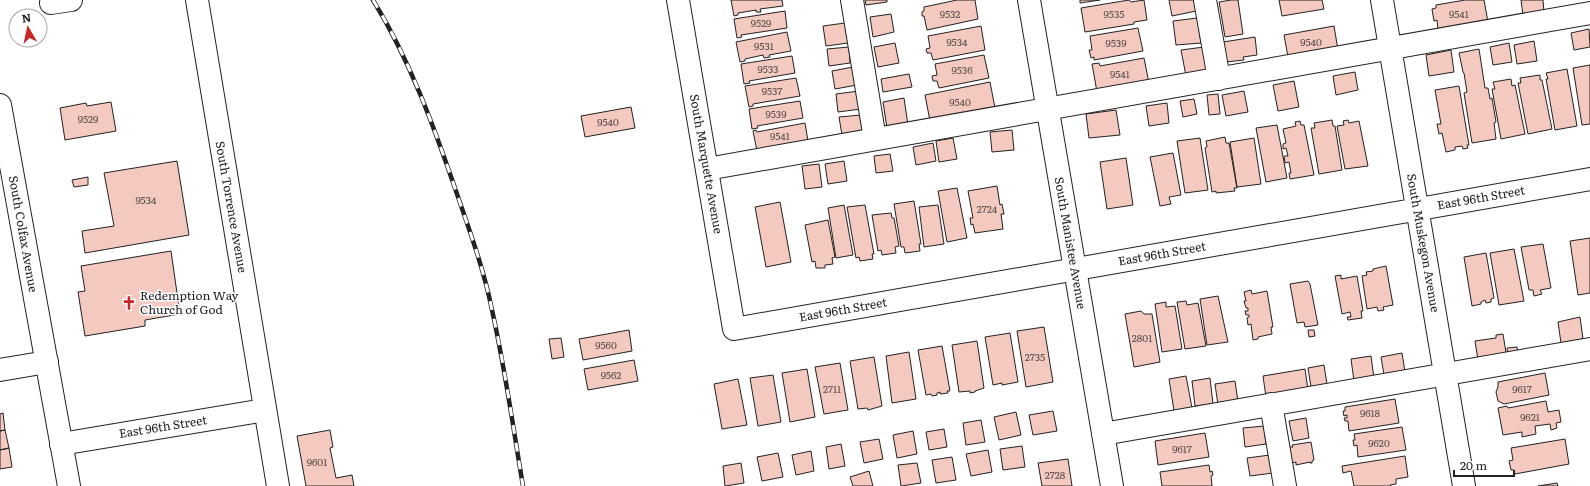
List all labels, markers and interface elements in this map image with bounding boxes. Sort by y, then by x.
house number: 9532 [940,6,960,21]
house number: 9535 [1104,6,1124,21]
house number: 9541 [1449,6,1469,21]
north arrow [8,8,48,48]
text: N [20,9,32,26]
house number: 9529 [751,15,771,30]
house number: 9534 [946,34,968,49]
house number: 9540 [1300,34,1322,49]
house number: 9539 [1106,35,1126,50]
house number: 9531 [754,38,774,53]
house number: 9533 [758,61,778,76]
house number: 9536 [951,62,973,77]
house number: 9541 [1110,66,1130,81]
house number: 9537 [762,83,782,98]
street label: South Marquette Avenue [686,93,728,235]
house number: 9540 [949,94,971,109]
house number: 9539 [766,106,786,121]
house number: 9529 [78,111,98,126]
house number: 9540 [597,114,619,129]
house number: 9541 [770,128,790,143]
street label: South Torrence Avenue [212,140,252,274]
street label: South Muskegon Avenue [1403,172,1445,313]
street label: South Colfax Avenue [5,174,43,294]
street label: South Manistee Avenue [1051,175,1091,310]
street label: East 96th Street [1436,180,1526,214]
house number: 9534 [135,192,157,207]
house number: 2724 [977,201,998,216]
street label: East 96th Street [1117,236,1207,270]
place label: Redemption Way Church of God [140,286,238,318]
street label: East 96th Street [798,292,888,326]
church icon: Redemption Way Church of God [121,295,137,311]
house number: 2801 [1132,330,1152,345]
house number: 9560 [595,337,617,352]
house number: 2735 [1025,349,1045,364]
house number: 9562 [601,367,621,382]
house number: 2711 [823,381,841,396]
house number: 9617 [1512,381,1532,396]
house number: 9618 [1360,405,1381,420]
house number: 9621 [1520,409,1540,424]
street label: East 96th Street [118,410,208,442]
house number: 9620 [1368,435,1390,450]
house number: 9617 [1172,441,1192,456]
scale bar [1454,452,1514,478]
house number: 9601 [307,454,327,469]
text: 20 m [1460,456,1487,474]
house number: 2728 [1045,467,1066,482]

